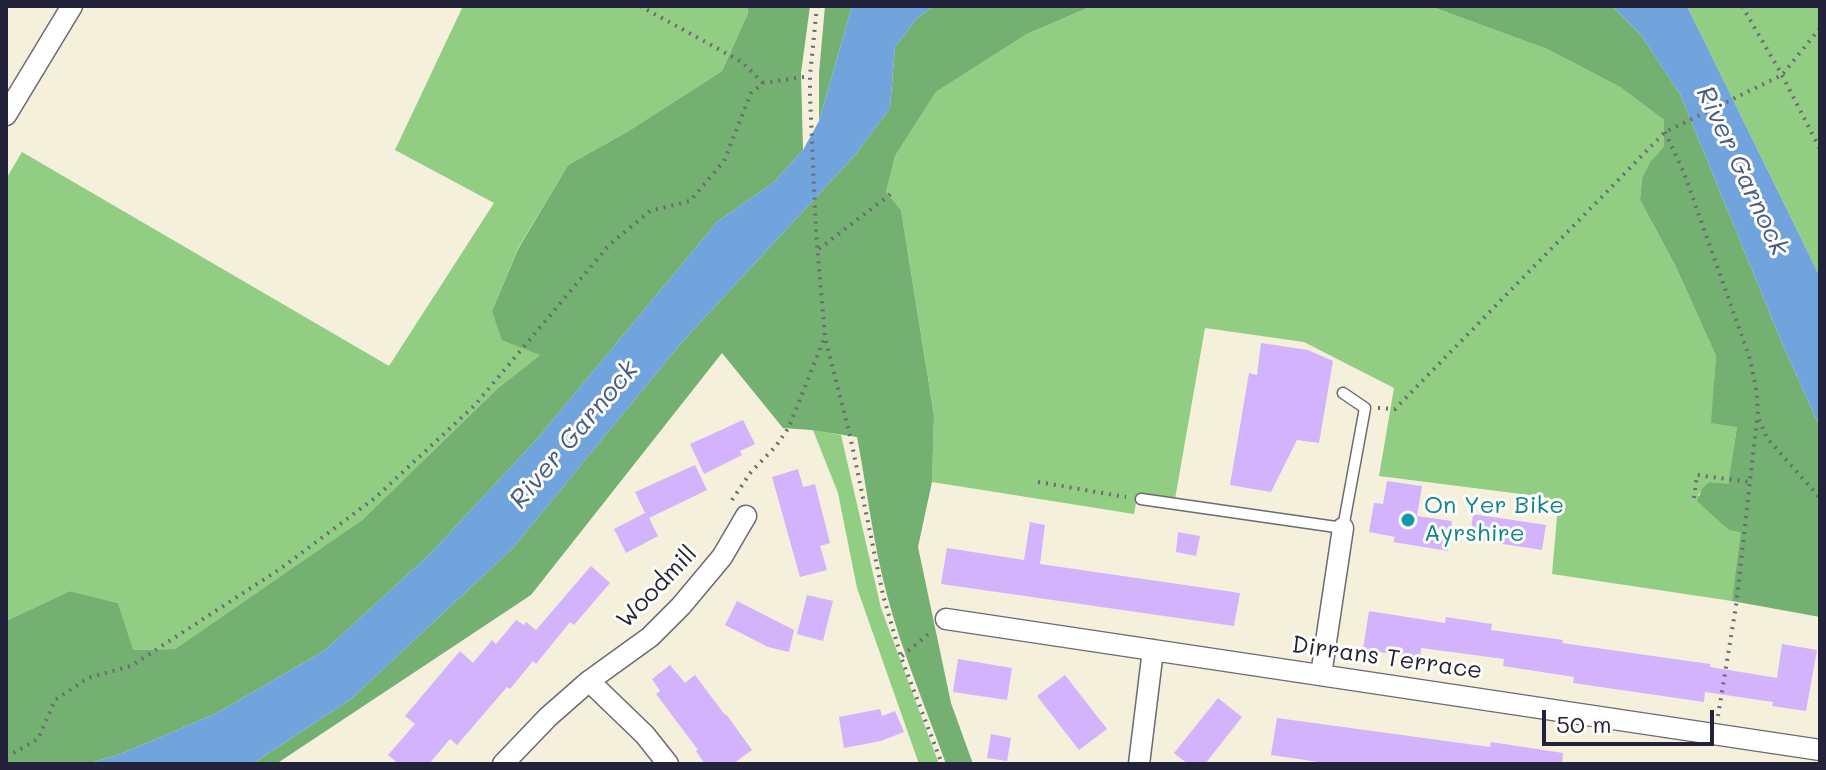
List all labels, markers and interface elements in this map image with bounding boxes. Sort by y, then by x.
water label: River Garnock [1689,81,1795,261]
water label: River Garnock [503,355,645,515]
place label: On Yer Bike Ayrshire [1424,492,1564,548]
marker: On Yer Bike Ayrshire [1399,511,1417,529]
street label: Woodmill [611,540,703,634]
street label: Dirrans Terrace [1290,630,1484,686]
scale bar [1546,694,1718,744]
text: 50 m [1556,708,1612,739]

